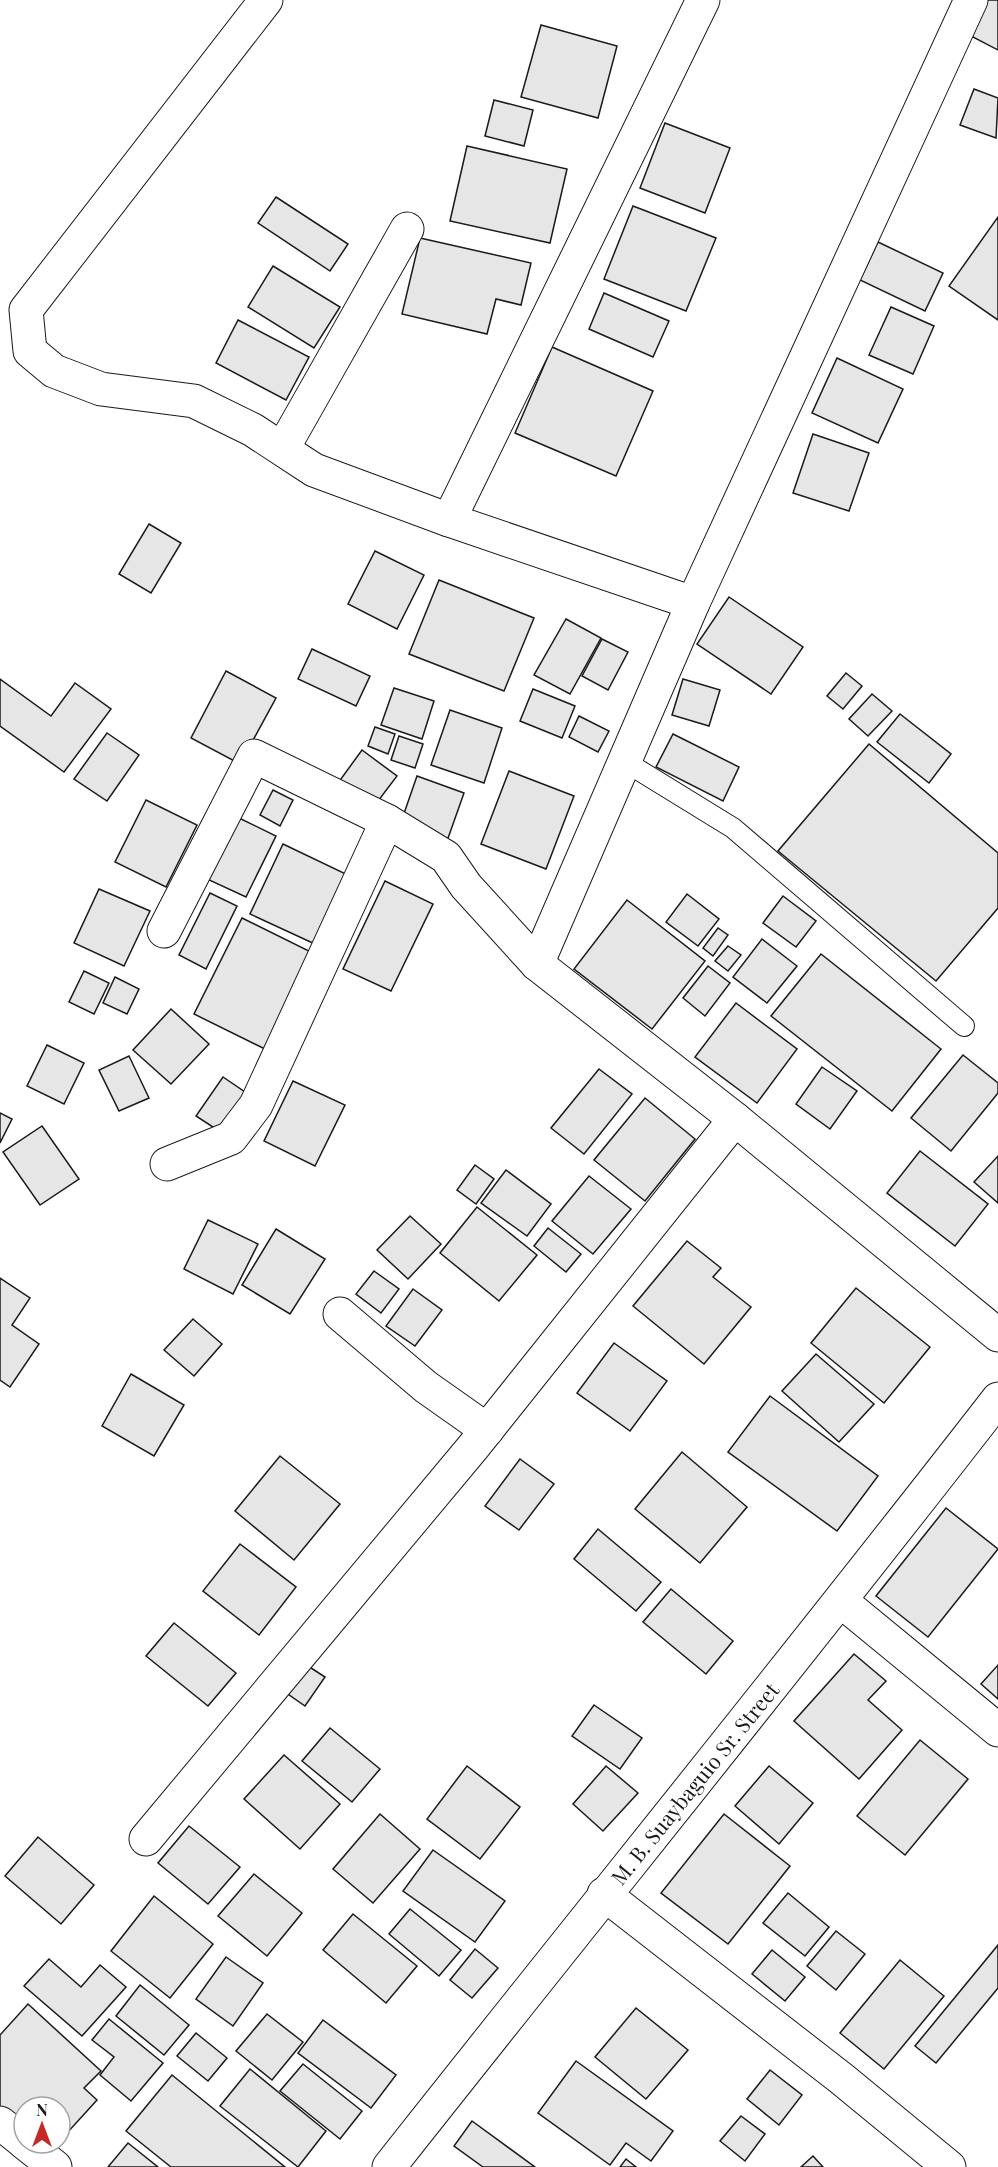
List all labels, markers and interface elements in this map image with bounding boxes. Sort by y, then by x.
street label: M. B. Suaybaguio Sr. Street [604,1676,785,1890]
north arrow [12,2095,72,2155]
text: N [36,2099,48,2120]

